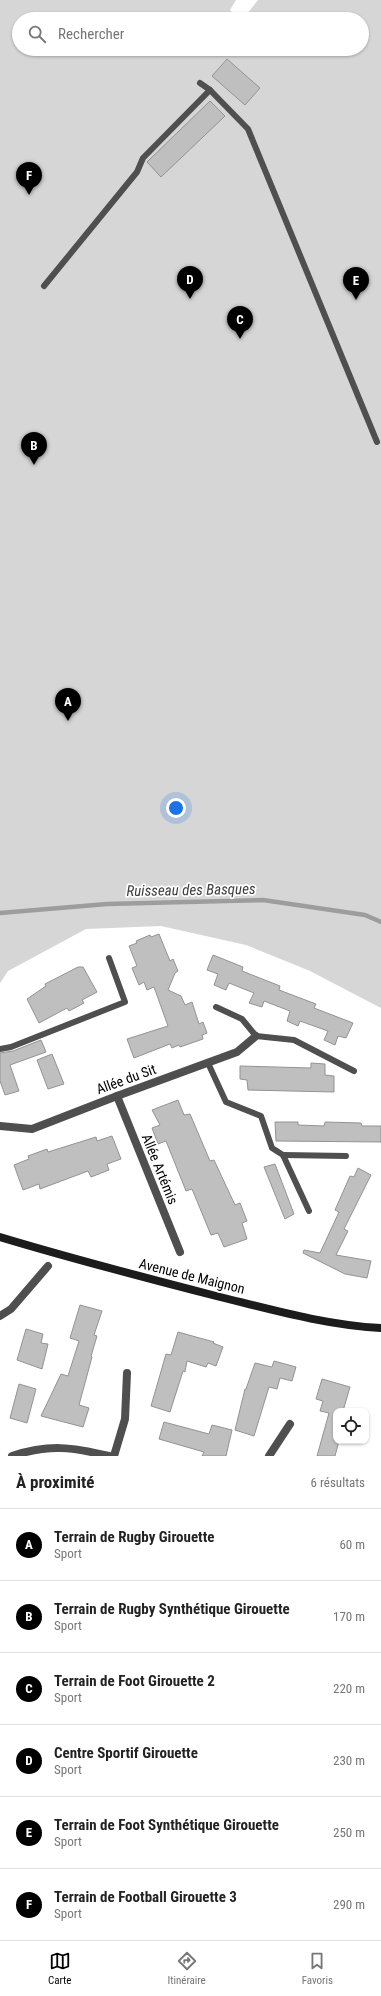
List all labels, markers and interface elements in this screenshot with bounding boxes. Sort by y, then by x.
search box [12,12,369,56]
icon: search [26,23,48,45]
text: Rechercher [58,25,124,43]
pin: F [16,162,42,195]
pin: D [177,266,203,299]
pin: E [343,267,369,300]
pin: C [227,306,253,339]
pin: B [21,432,47,465]
pin: A [55,688,81,721]
your location [166,798,186,818]
water label: Ruisseau des Basques [126,880,256,900]
street label: Allée du Sit [94,1061,158,1097]
street label: Allée Artémis [139,1132,181,1206]
street label: Avenue de Maignon [138,1255,246,1297]
map controls [333,1408,369,1444]
button: locate [333,1408,369,1444]
text: À proximité [16,1472,94,1492]
text: 6 résultats [311,1475,365,1490]
text: Terrain de Rugby Girouette [54,1528,215,1546]
text: A [25,1537,33,1552]
text: 60 m [339,1537,365,1552]
text: Sport [54,1546,82,1561]
text: Terrain de Rugby Synthétique Girouette [54,1600,290,1618]
text: B [25,1609,33,1624]
text: 170 m [333,1609,365,1624]
text: Sport [54,1618,82,1633]
text: Terrain de Foot Girouette 2 [54,1672,215,1690]
text: C [25,1681,33,1696]
text: 220 m [333,1681,365,1696]
text: Sport [54,1690,82,1705]
text: Centre Sportif Girouette [54,1744,198,1762]
text: D [25,1753,33,1768]
text: 230 m [333,1753,365,1768]
text: Sport [54,1762,82,1777]
text: Terrain de Foot Synthétique Girouette [54,1816,279,1834]
text: E [26,1825,32,1840]
text: 250 m [333,1825,365,1840]
text: Sport [54,1834,82,1849]
text: Terrain de Football Girouette 3 [54,1888,237,1906]
text: F [26,1897,32,1912]
text: 290 m [333,1897,365,1912]
text: Sport [54,1906,82,1921]
tab: Carte [48,1950,72,1987]
tab: Itinéraire [167,1950,206,1987]
tab: Favoris [302,1950,333,1987]

